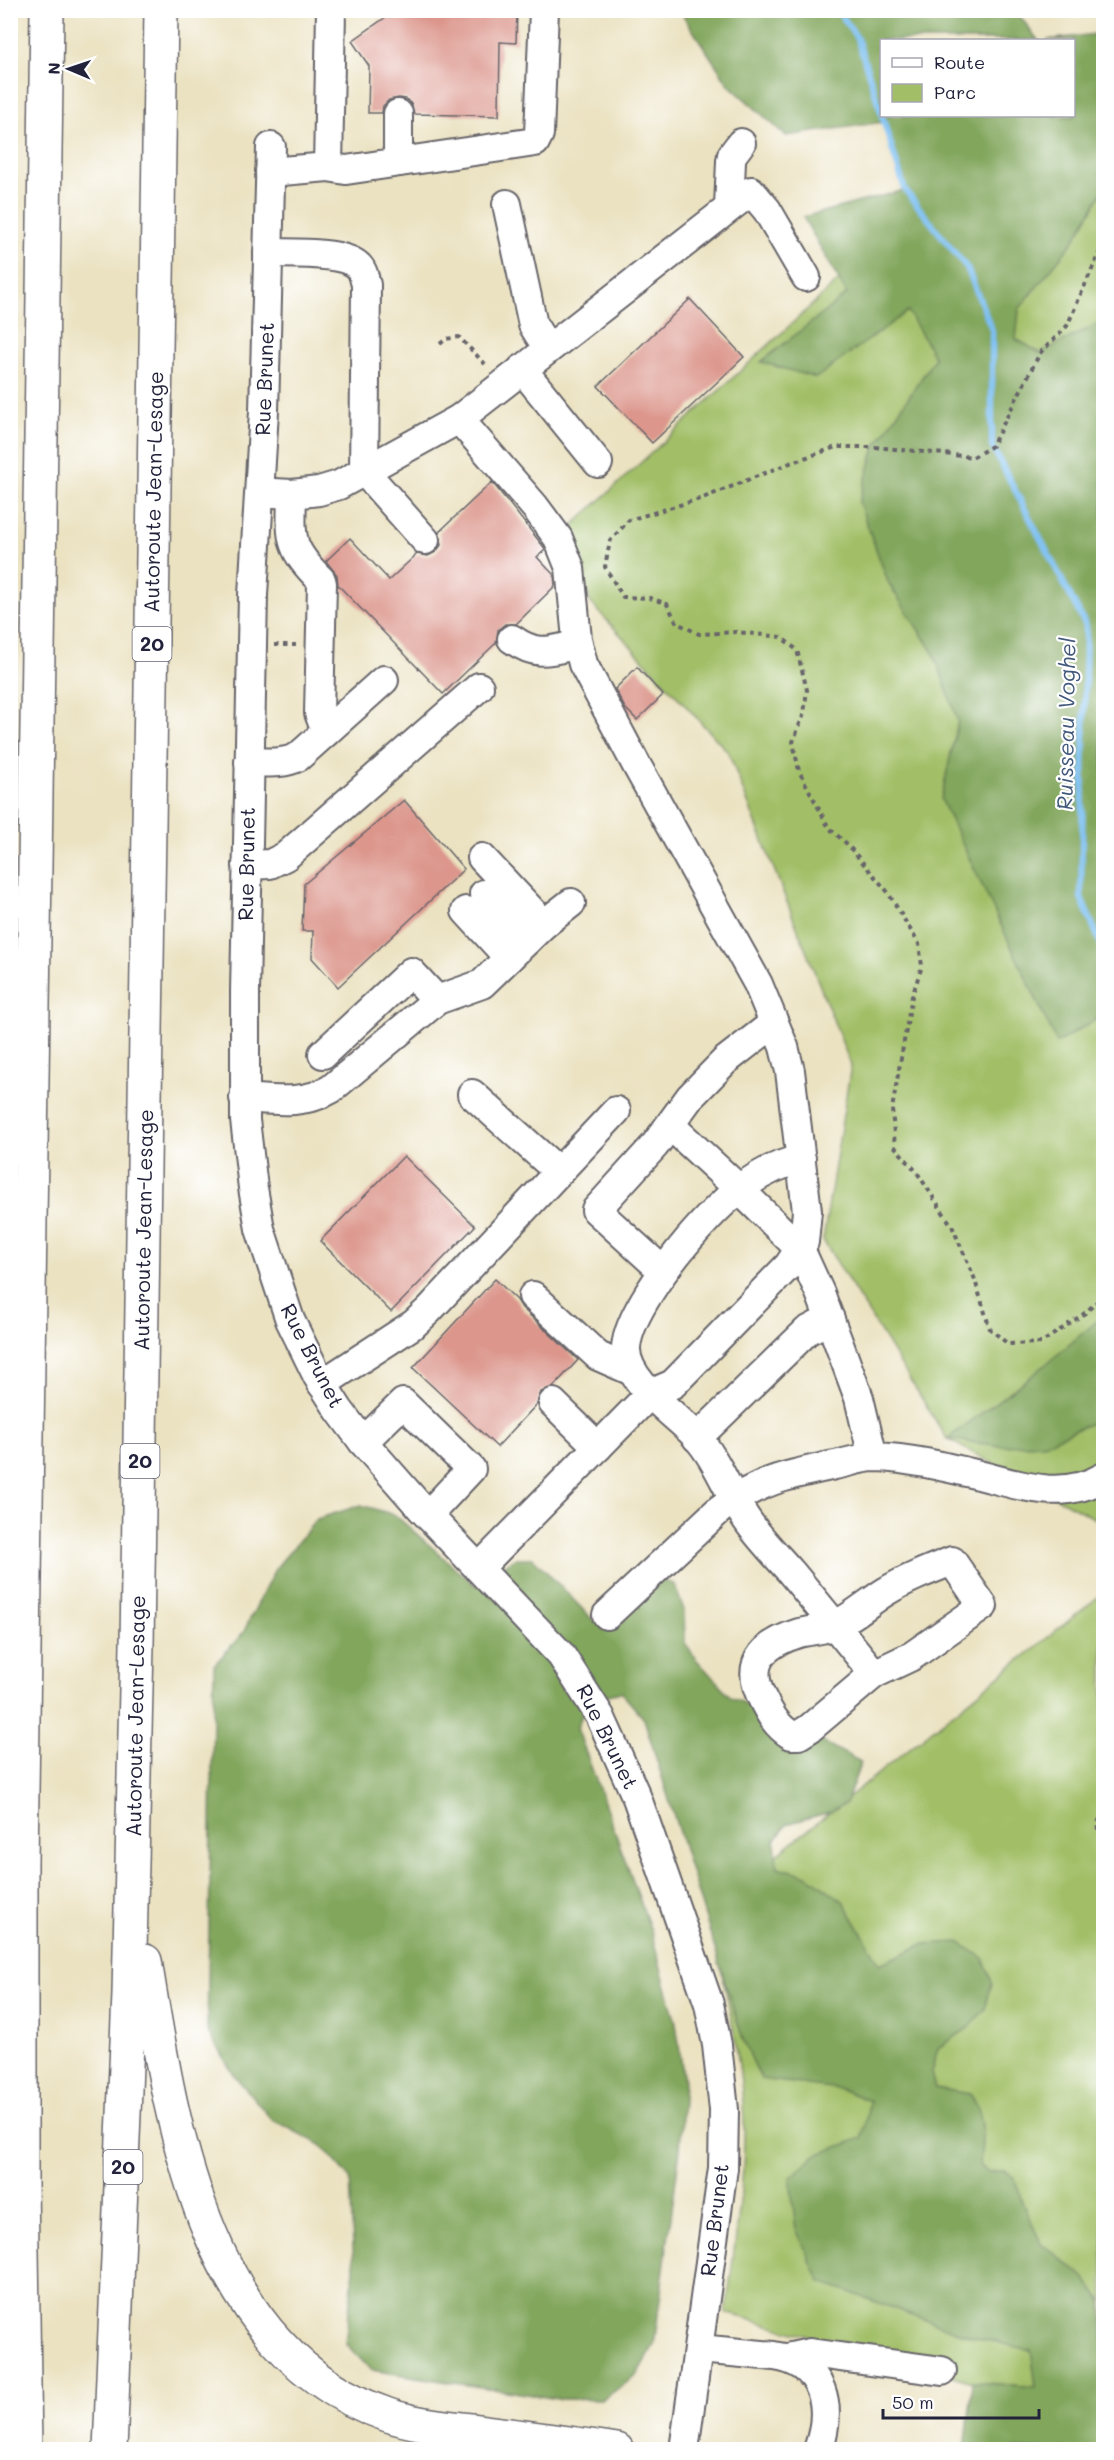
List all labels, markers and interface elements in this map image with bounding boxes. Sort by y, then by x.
north arrow [39,39,99,99]
legend [880,39,1075,117]
text: Route [934,50,985,74]
text: N [43,62,64,75]
text: Parc [934,80,976,104]
street label: Rue Brunet [248,322,279,436]
street label: Autoroute Jean-Lesage [137,371,168,613]
road number: 20 [132,627,172,661]
water label: Ruisseau Voghel [1049,637,1082,811]
street label: Rue Brunet [231,807,260,921]
street label: Autoroute Jean-Lesage [127,1109,158,1351]
street label: Rue Brunet [276,1299,351,1412]
road number: 20 [120,1444,160,1478]
street label: Autoroute Jean-Lesage [119,1595,150,1837]
street label: Rue Brunet [571,1679,645,1793]
road number: 20 [104,2150,142,2184]
street label: Rue Brunet [693,2162,734,2278]
scale bar [883,2382,1039,2420]
text: 50 m [892,2390,934,2414]

